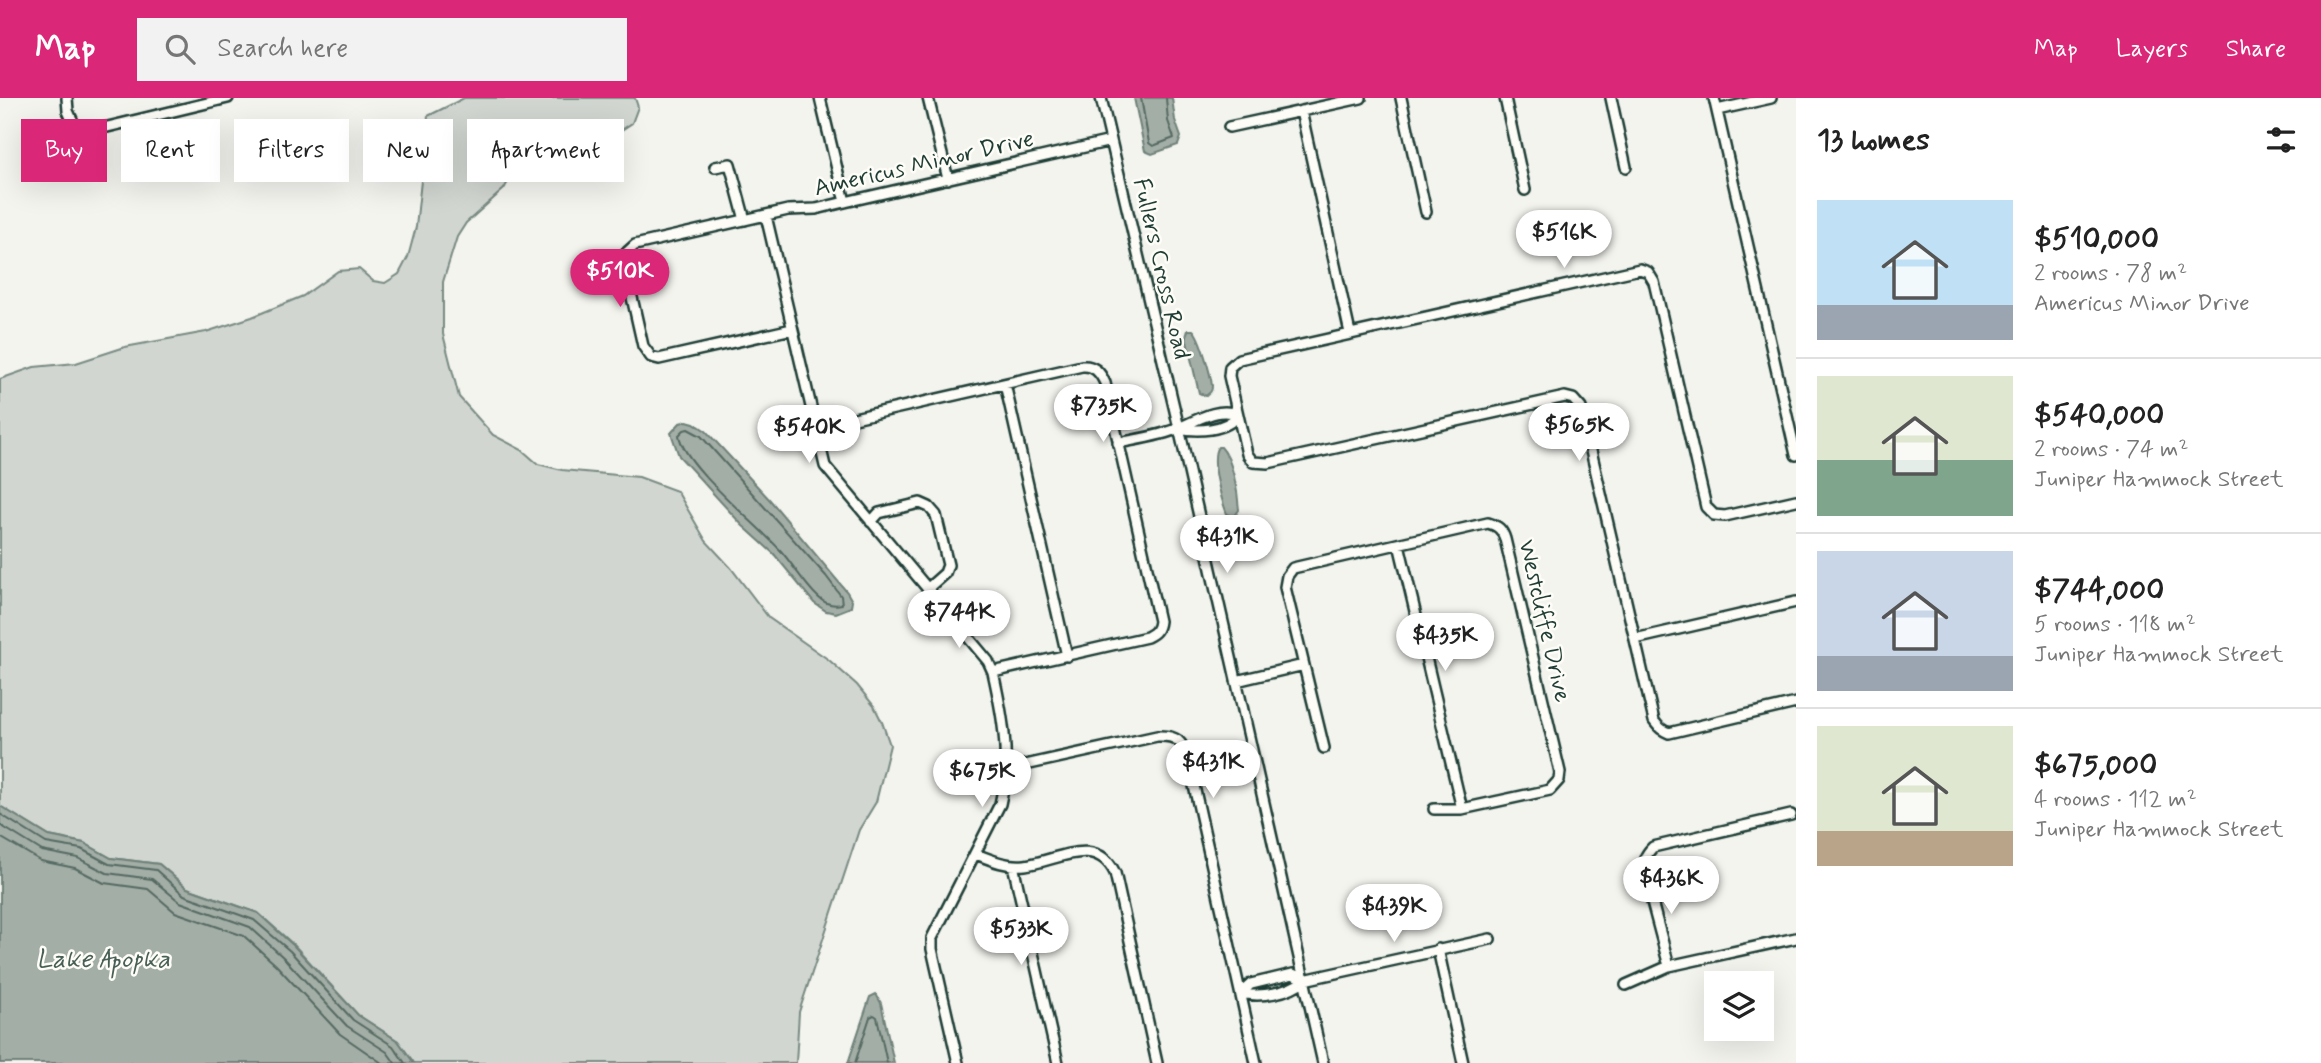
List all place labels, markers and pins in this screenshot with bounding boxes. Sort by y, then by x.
pin: $516K [1515,211,1613,270]
pin: $510K [571,250,669,309]
pin: $735K [1054,384,1152,444]
pin: $565K [1530,404,1628,463]
pin: $540K [760,406,858,465]
pin: $431K [1178,516,1276,575]
pin: $744K [910,590,1008,650]
pin: $435K [1396,614,1494,673]
pin: $431K [1164,740,1262,800]
pin: $675K [933,750,1031,809]
pin: $436K [1622,856,1720,916]
pin: $439K [1345,884,1443,944]
pin: $533K [972,908,1070,967]

